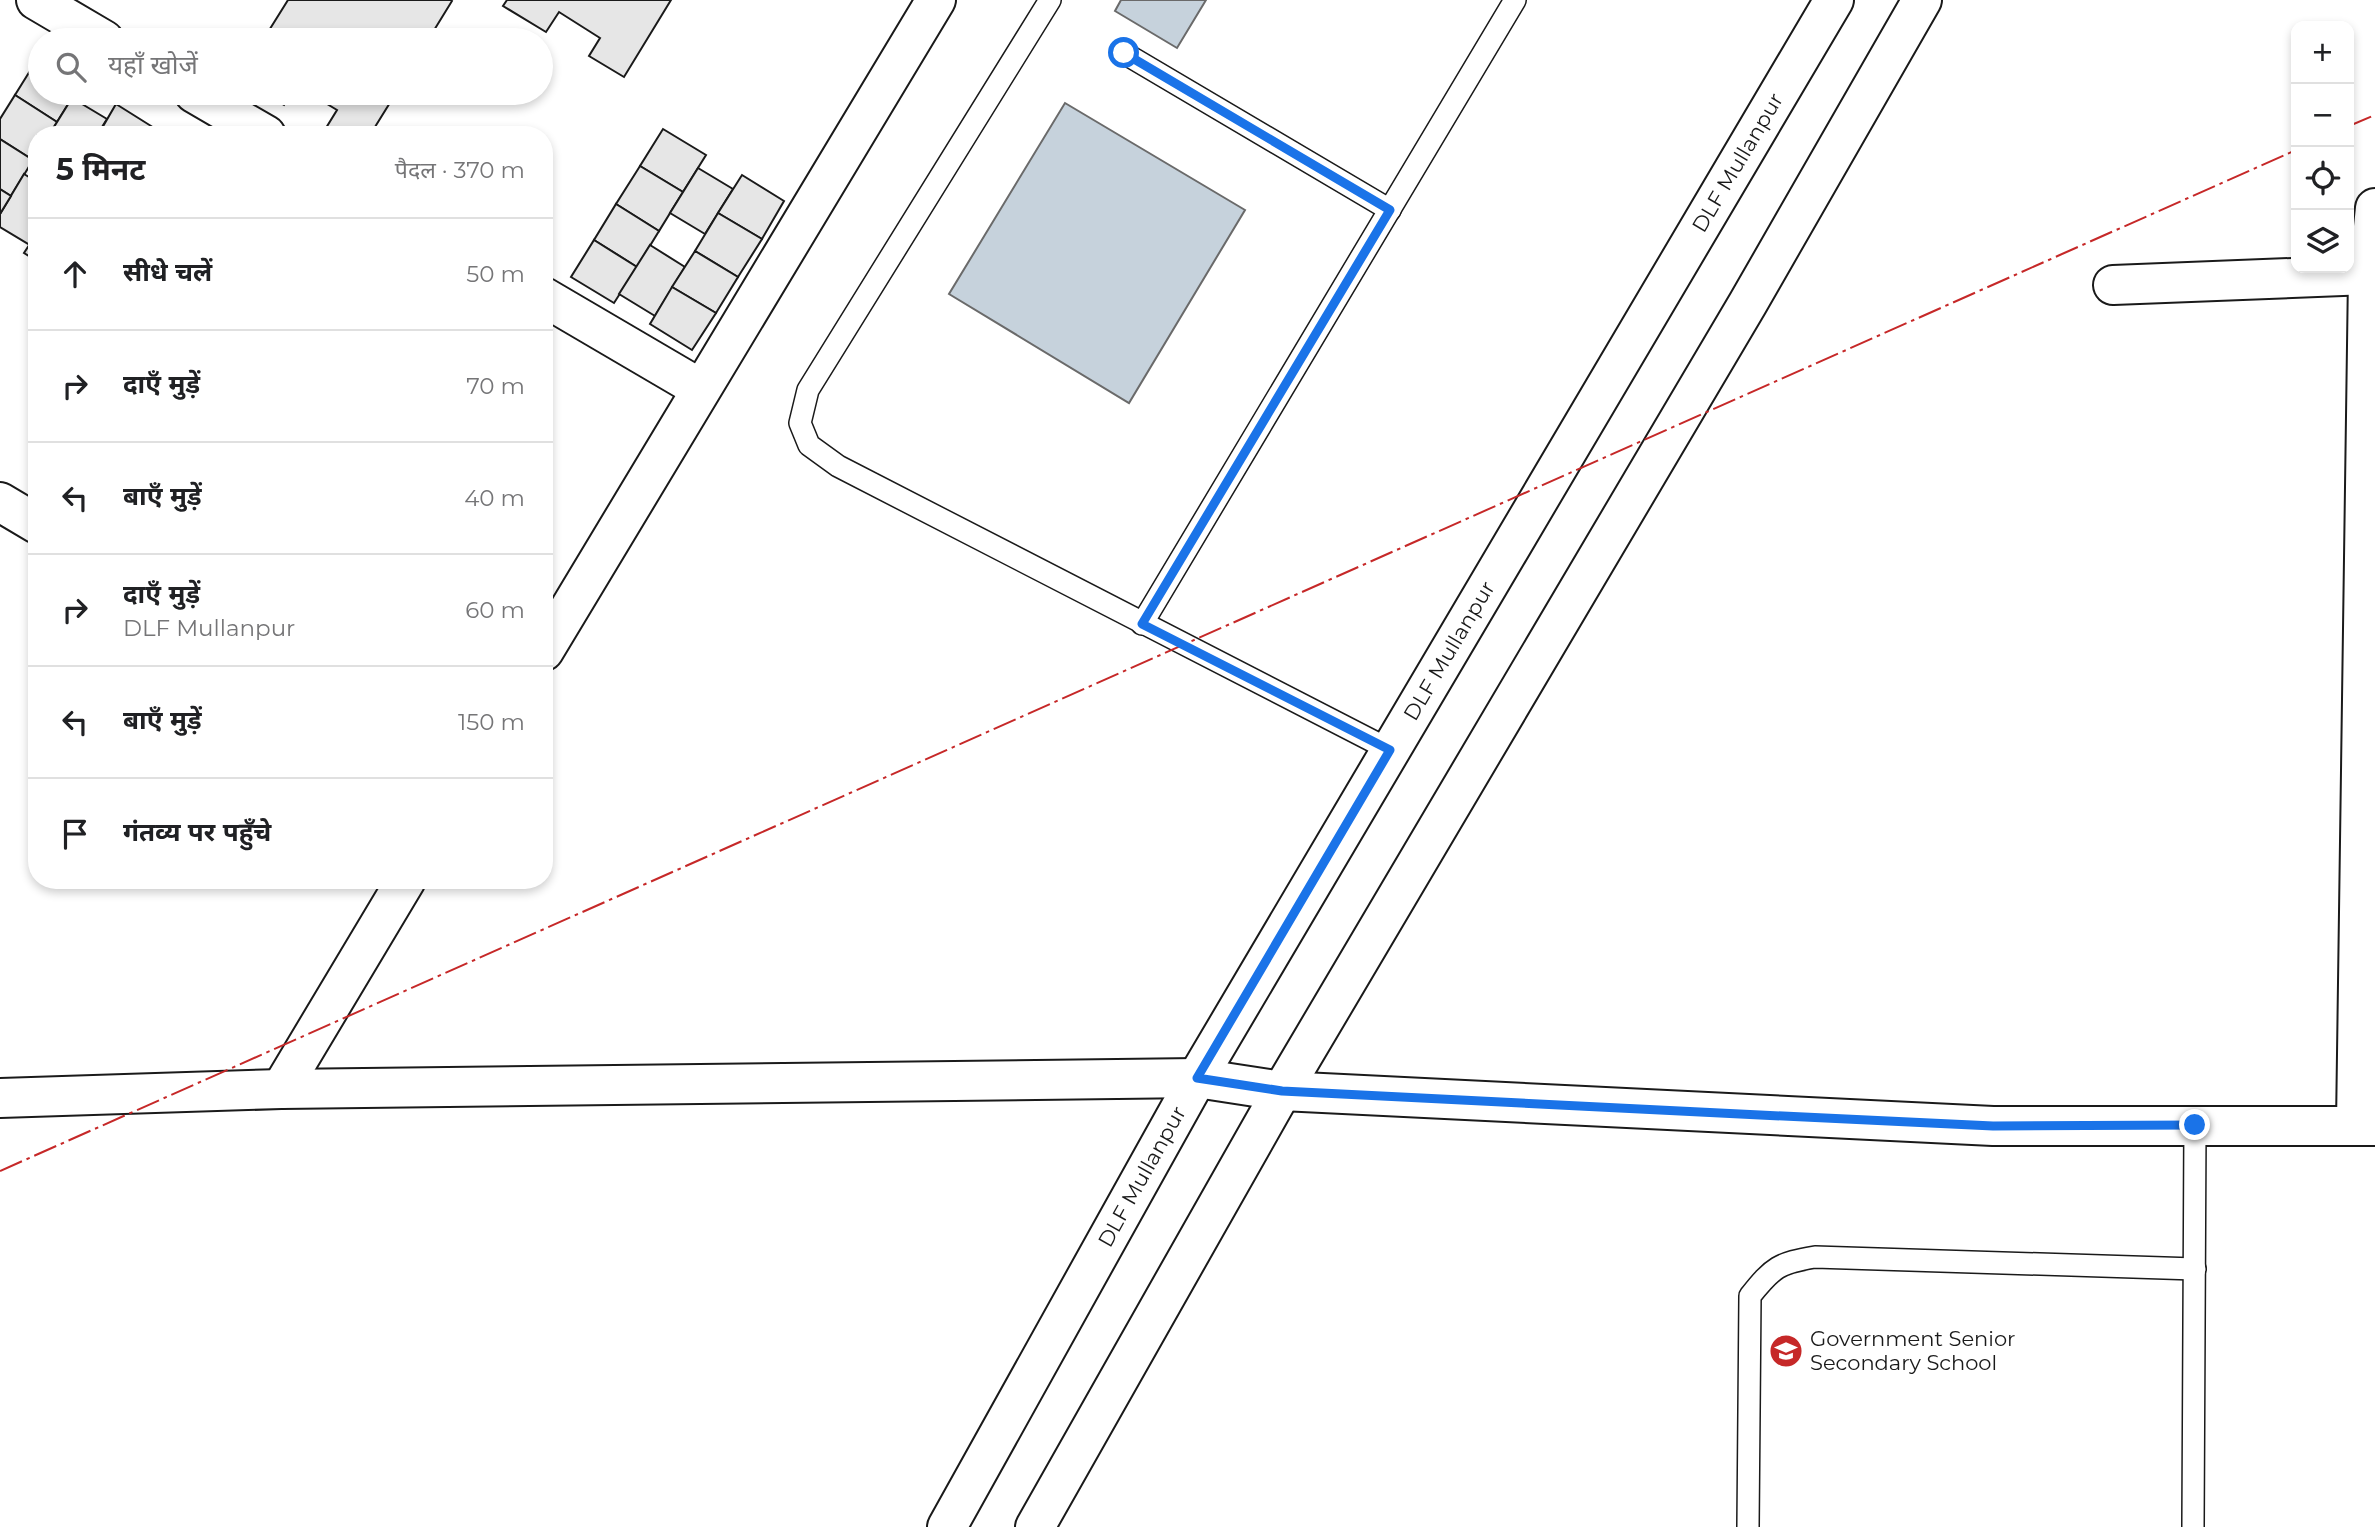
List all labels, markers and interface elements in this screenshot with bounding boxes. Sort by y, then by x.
map controls [2291,21,2354,273]
button: + [2291,21,2354,84]
search box [28,28,553,105]
route start [1108,37,1139,68]
icon: search [52,48,90,86]
text: यहाँ खोजें [108,49,198,81]
button: − [2291,84,2354,147]
street label: DLF Mullanpur [1687,88,1788,237]
button: locate [2291,147,2354,210]
text: 5 मिनट [56,151,145,188]
text: पैदल · 370 m [395,156,525,184]
button: layers [2291,210,2354,273]
icon: ahead [56,255,94,293]
text: सीधे चलें [123,256,212,288]
text: 50 m [466,260,525,288]
icon: right [56,367,94,405]
text: दाएँ मुड़ें [123,368,200,400]
text: 70 m [466,372,525,400]
icon: left [56,479,94,517]
text: बाएँ मुड़ें [123,480,202,512]
text: 40 m [464,484,525,512]
street label: DLF Mullanpur [1398,577,1500,725]
text: दाएँ मुड़ें [123,578,200,610]
icon: right [56,591,94,629]
text: 60 m [465,596,525,624]
text: DLF Mullanpur [123,614,295,642]
icon: left [56,703,94,741]
text: बाएँ मुड़ें [123,704,202,736]
text: 150 m [458,708,525,736]
icon: arrive [56,815,94,853]
text: गंतव्य पर पहुँचे [123,816,271,848]
street label: DLF Mullanpur [1092,1102,1191,1251]
route end [2179,1109,2210,1140]
place label: Government Senior Secondary School [1810,1326,2016,1375]
school or university icon: Government Senior Secondary School [1767,1332,1805,1370]

